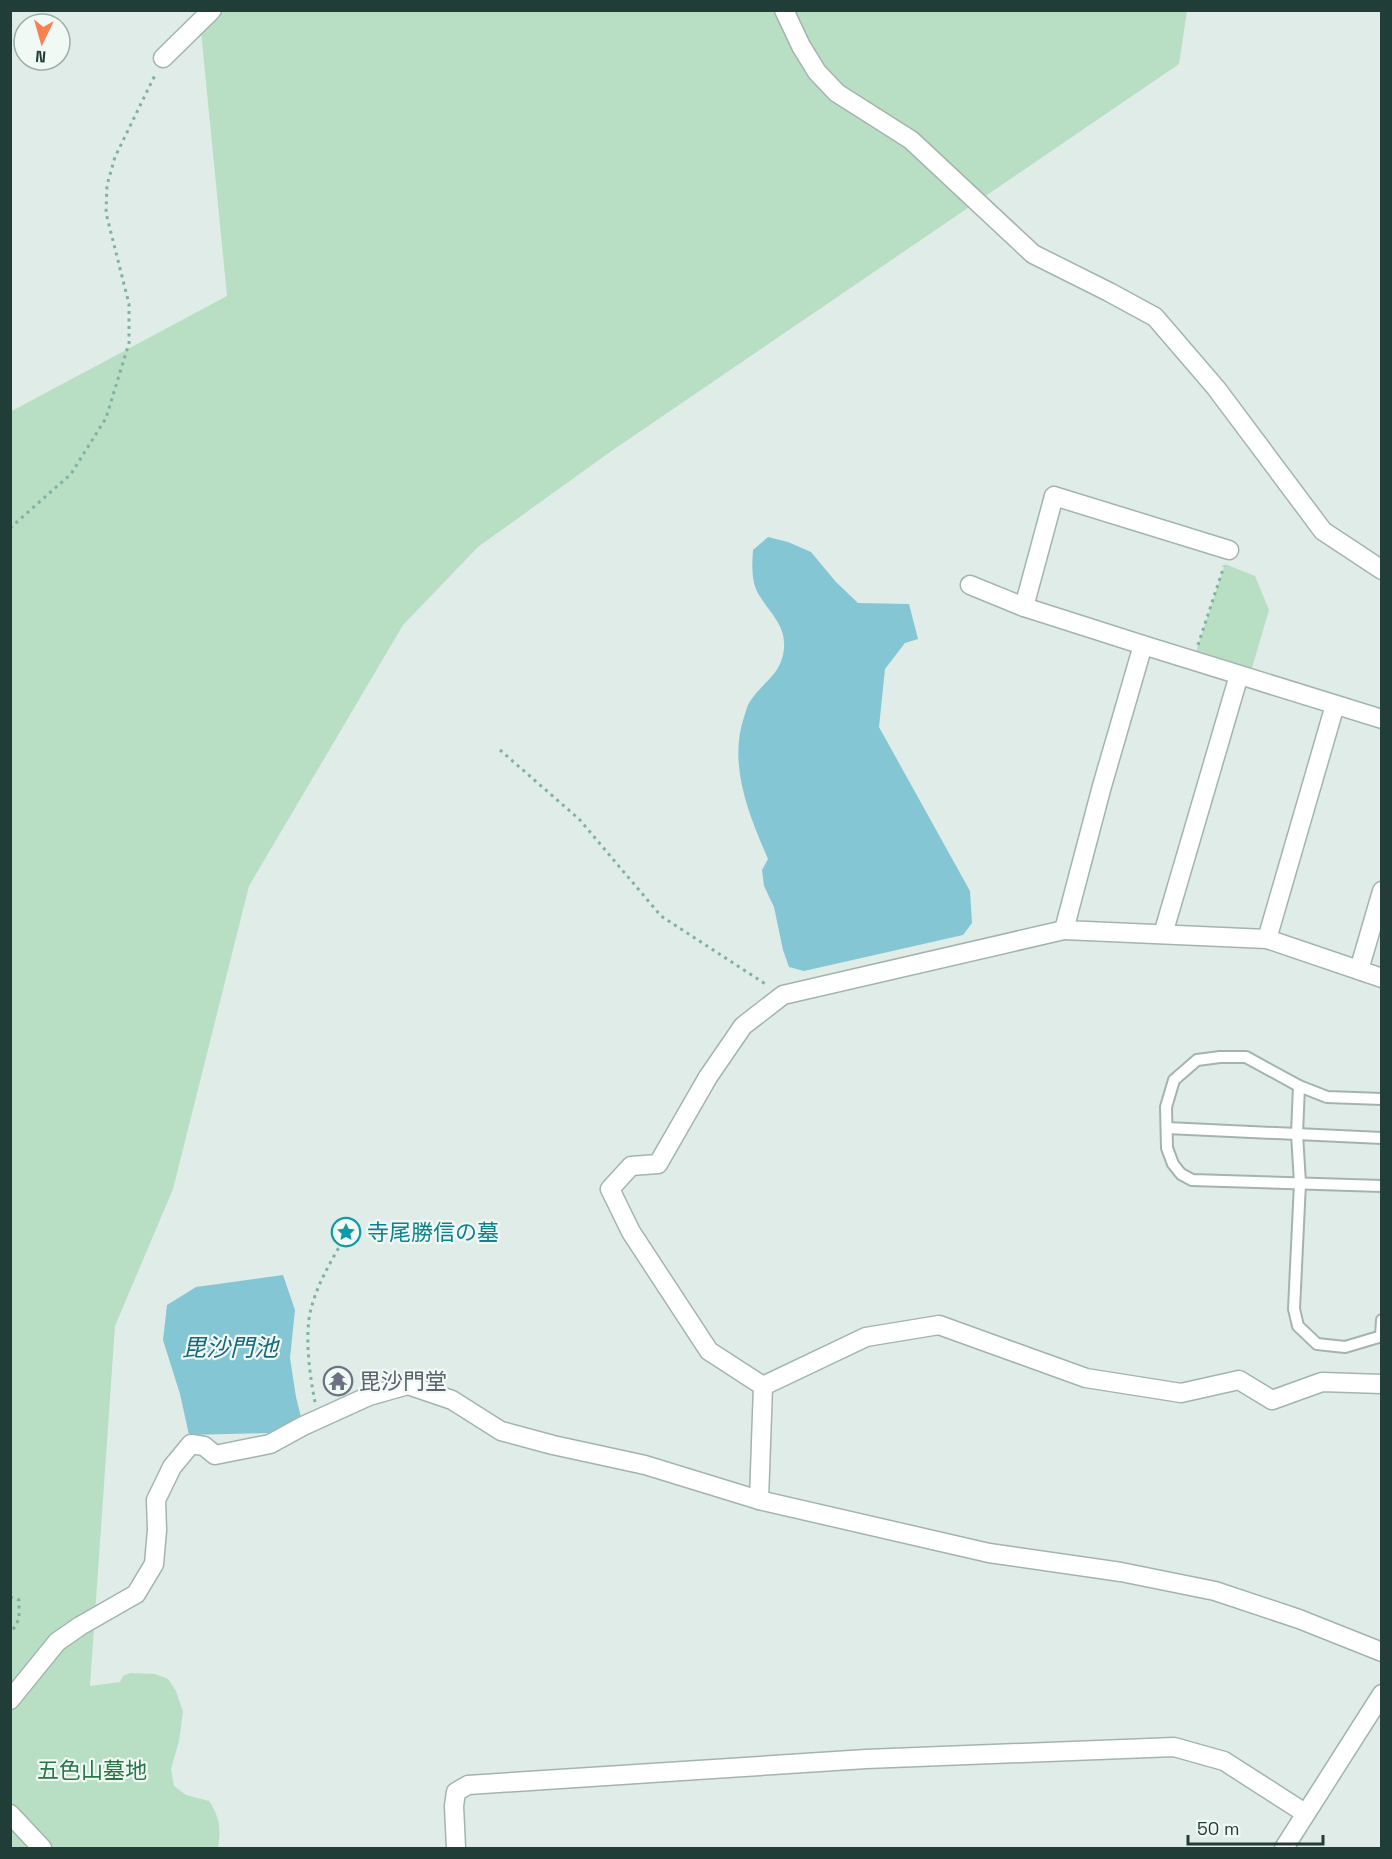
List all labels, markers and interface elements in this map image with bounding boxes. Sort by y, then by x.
north arrow [12,12,72,72]
text: N [34,46,47,67]
place icon: 寺尾勝信の墓 [330,1216,362,1248]
place label: 寺尾勝信の墓 [367,1218,499,1246]
water label: 毘沙門池 [182,1332,280,1363]
temple icon: 毘沙門堂 [322,1365,354,1397]
place label: 毘沙門堂 [359,1367,447,1395]
park label: 五色山墓地 [37,1756,147,1784]
scale bar [1188,1808,1323,1846]
text: 50 m [1197,1817,1239,1840]

